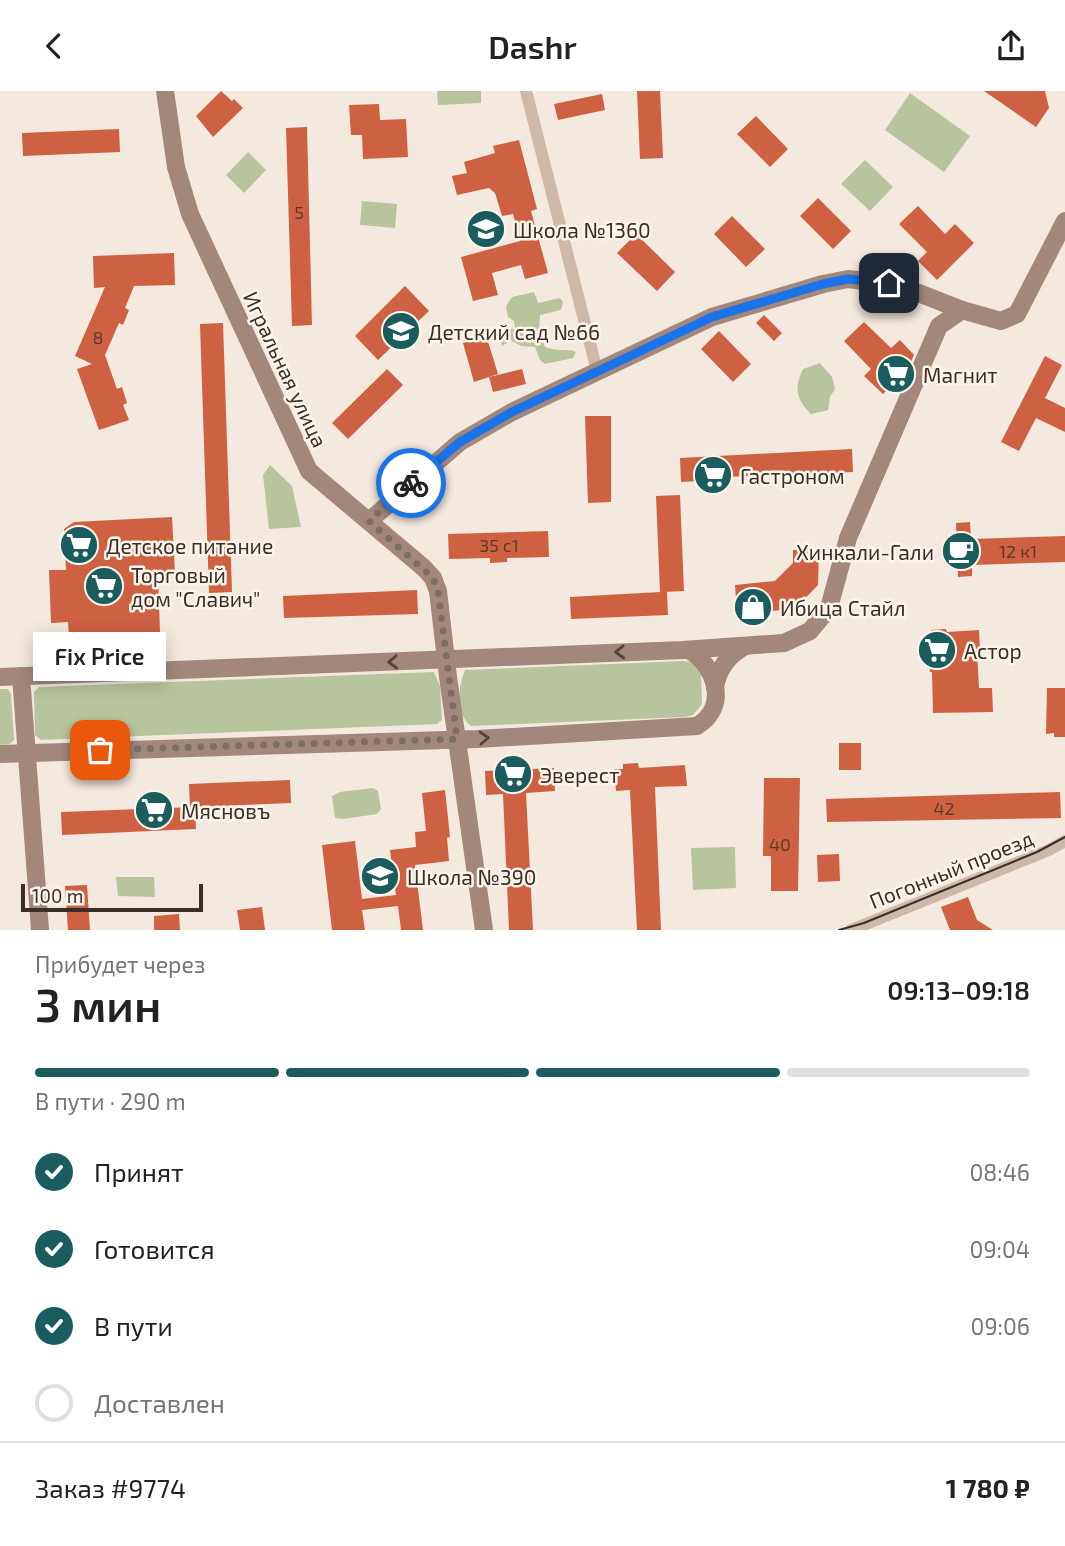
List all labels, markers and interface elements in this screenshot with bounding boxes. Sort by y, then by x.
icon: back [35,27,73,65]
text: Dashr [488,27,577,65]
icon: share [992,27,1030,65]
house number: 5 [294,201,304,223]
school or university icon: Школа №1360 [465,208,507,250]
place label: Школа №1360 [513,217,651,242]
pin [859,253,919,313]
icon: home [870,264,908,302]
street label: Игральная улица [238,287,333,451]
school or university icon: Детский сад №66 [380,310,422,352]
place label: Детский сад №66 [428,319,600,344]
house number: 8 [93,326,103,348]
supermarket icon: Магнит [875,353,917,395]
place label: Магнит [923,362,998,387]
courier [376,448,446,518]
supermarket icon: Гастроном [692,454,734,496]
place label: Гастроном [740,463,845,488]
icon: bike [392,464,430,502]
supermarket icon: Детское питание [58,524,100,566]
cafe icon: Хинкали-Гали [940,530,982,572]
place label: Детское питание [106,533,273,558]
house number: 35 с1 [479,534,519,556]
place label: Хинкали-Гали [796,539,934,564]
house number: 12 к1 [999,540,1037,562]
place label: Торговый дом "Славич" [131,562,260,611]
supermarket icon: Торговый дом "Славич" [83,565,125,607]
shop icon: Ибица Стайл [732,586,774,628]
place label: Ибица Стайл [780,595,906,620]
supermarket icon: Астор [916,629,958,671]
callout: Fix Price [34,631,166,680]
place label: Астор [964,638,1022,663]
text: Fix Price [54,642,145,670]
one-way arrow [615,645,626,660]
one-way arrow [387,654,398,669]
pin [70,720,130,780]
icon: bag [81,731,119,769]
one-way arrow [479,731,490,746]
supermarket icon: Эверест [492,753,534,795]
place label: Эверест [540,762,619,787]
supermarket icon: Мясновъ [133,789,175,831]
house number: 42 [933,797,955,819]
place label: Мясновъ [181,798,270,823]
street label: Погонный проезд [865,825,1037,913]
house number: 40 [769,833,791,855]
school or university icon: Школа №390 [359,855,401,897]
place label: Школа №390 [407,864,536,889]
scale bar [21,881,203,913]
text: 100 m [32,884,83,907]
text: Прибудет через [35,950,205,978]
text: 09:13–09:18 [887,974,1030,1005]
text: 3 мин [35,976,161,1031]
text: В пути · 290 m [35,1087,186,1115]
icon: check [35,1153,73,1191]
text: Принят [94,1156,184,1187]
text: 08:46 [969,1158,1030,1186]
icon: check [35,1230,73,1268]
text: Готовится [94,1233,215,1264]
text: 09:04 [970,1235,1030,1263]
icon: check [35,1307,73,1345]
text: В пути [94,1310,173,1341]
text: 09:06 [971,1312,1030,1340]
text: Доставлен [94,1387,225,1418]
text: Заказ #9774 [35,1472,186,1503]
text: 1 780 ₽ [946,1472,1030,1503]

